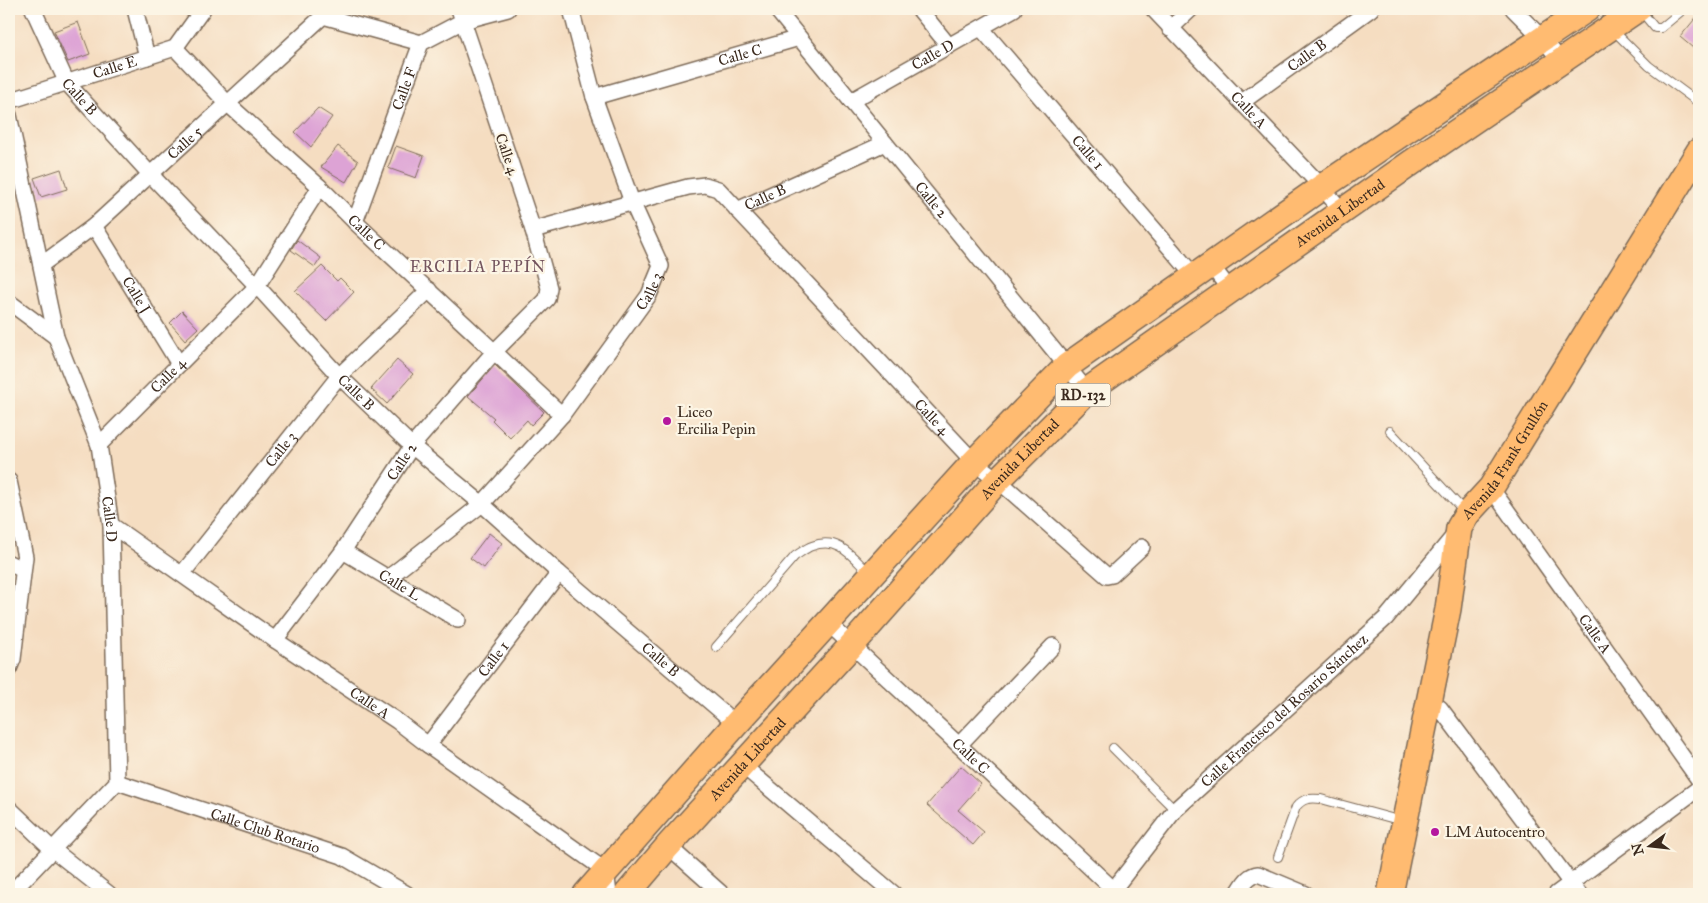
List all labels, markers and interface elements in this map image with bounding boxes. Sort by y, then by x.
street label: Calle B [1284,35,1330,75]
street label: Calle D [908,36,957,74]
street label: Calle C [716,40,764,70]
street label: Calle E [91,52,139,83]
street label: Calle F [388,65,420,113]
street label: Calle B [58,74,101,119]
street label: Calle A [1227,88,1270,132]
street label: Calle 5 [164,122,206,163]
street label: Calle 4 [492,131,523,178]
street label: Calle 1 [1068,131,1108,173]
street label: Avenida Libertad [1291,175,1389,251]
street label: Calle 2 [911,178,952,222]
street label: Calle B [741,180,789,215]
street label: Calle C [344,211,389,254]
district label: ERCILIA PEPÍN [410,255,546,276]
street label: Calle 3 [632,270,666,314]
street label: Calle J [118,273,155,317]
street label: Calle 4 [147,354,190,397]
street label: Calle B [334,371,378,414]
road number: RD-132 [1056,384,1110,406]
street label: Calle 4 [911,395,953,439]
street label: Avenida Frank Grullón [1457,397,1552,524]
place label: Liceo Ercilia Pepin [677,403,756,438]
marker: Liceo Ercilia Pepin [661,415,673,427]
street label: Avenida Libertad [976,415,1063,504]
street label: Calle 3 [261,428,300,471]
street label: Calle 2 [383,439,421,484]
street label: Calle D [98,495,120,542]
street label: Calle L [376,566,424,604]
street label: Calle A [1575,611,1615,657]
street label: Calle Francisco del Rosario Sánchez [1197,630,1372,791]
street label: Calle 1 [474,638,513,680]
street label: Calle B [638,638,683,681]
street label: Calle A [346,683,393,723]
street label: Avenida Libertad [705,714,790,805]
street label: Calle C [948,734,993,778]
street label: Calle Club Rotario [208,804,322,857]
north arrow [1626,820,1676,870]
place label: LM Autocentro [1445,823,1545,841]
marker: LM Autocentro [1429,826,1441,838]
text: N [1628,841,1648,857]

